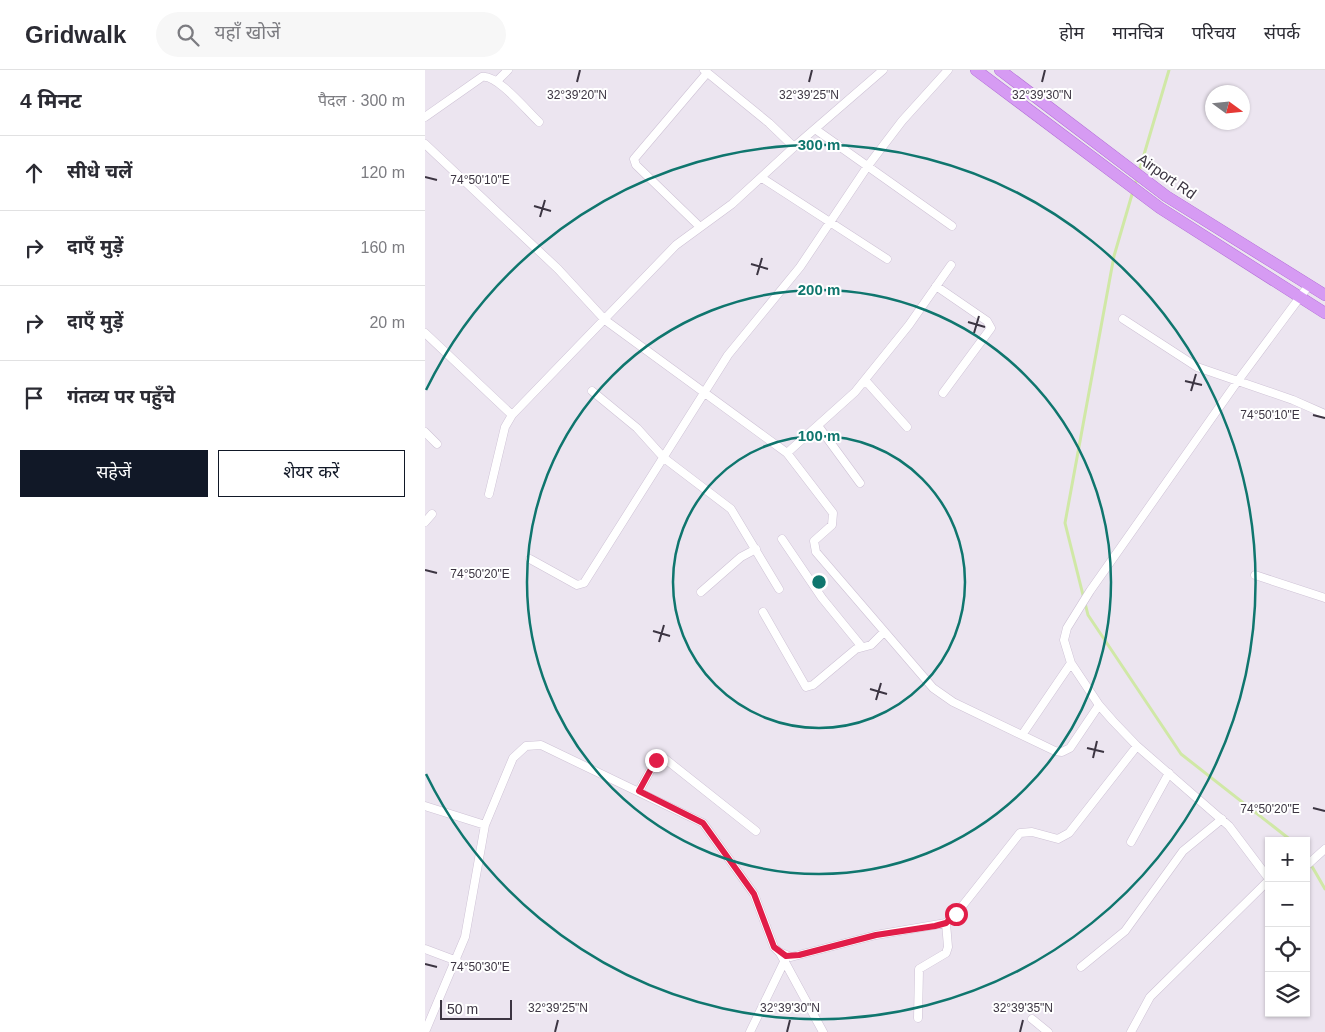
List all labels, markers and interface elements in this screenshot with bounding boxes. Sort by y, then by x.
search box [156,12,506,57]
text: Gridwalk [25,21,126,48]
icon: search [174,21,202,49]
text: यहाँ खोजें [214,22,280,43]
text: होम [1059,23,1084,43]
text: मानचित्र [1112,23,1164,43]
text: परिचय [1192,23,1236,43]
text: संपर्क [1264,23,1300,43]
north arrow [1205,85,1250,130]
text: 32°39'20"N [547,88,607,102]
text: 32°39'25"N [779,88,839,102]
text: 32°39'30"N [1012,88,1072,102]
text: 4 मिनट [20,89,82,112]
text: पैदल · 300 m [318,92,405,109]
text: 300 m [798,136,840,153]
street label: Airport Rd [1134,150,1200,202]
icon: ahead [20,159,48,187]
text: सीधे चलें [67,161,132,182]
text: 120 m [361,164,405,181]
text: 74°50'10"E [450,173,510,187]
icon: right [20,234,48,262]
text: दाएँ मुड़ें [67,236,123,257]
text: 160 m [361,239,405,256]
text: 200 m [798,281,840,298]
icon: right [20,309,48,337]
text: दाएँ मुड़ें [67,311,123,332]
text: 20 m [369,314,405,331]
icon: arrive [20,384,48,412]
text: गंतव्य पर पहुँचे [67,386,175,407]
text: 74°50'10"E [1240,408,1300,422]
text: 100 m [798,427,840,444]
button: सहेजें [20,450,208,497]
button: शेयर करें [218,450,405,497]
text: 74°50'20"E [450,567,510,581]
centre of rings [810,573,828,591]
route end [645,749,668,772]
text: 74°50'20"E [1240,802,1300,816]
map controls [1265,837,1310,1017]
button: + [1265,837,1310,882]
button: − [1265,882,1310,927]
route start [945,903,968,926]
button: locate [1265,927,1310,972]
text: 74°50'30"E [450,960,510,974]
button: layers [1265,972,1310,1017]
scale bar [440,997,513,1020]
text: 50 m [447,1001,478,1017]
text: 32°39'25"N [528,1001,588,1015]
text: 32°39'30"N [760,1001,820,1015]
text: 32°39'35"N [993,1001,1053,1015]

